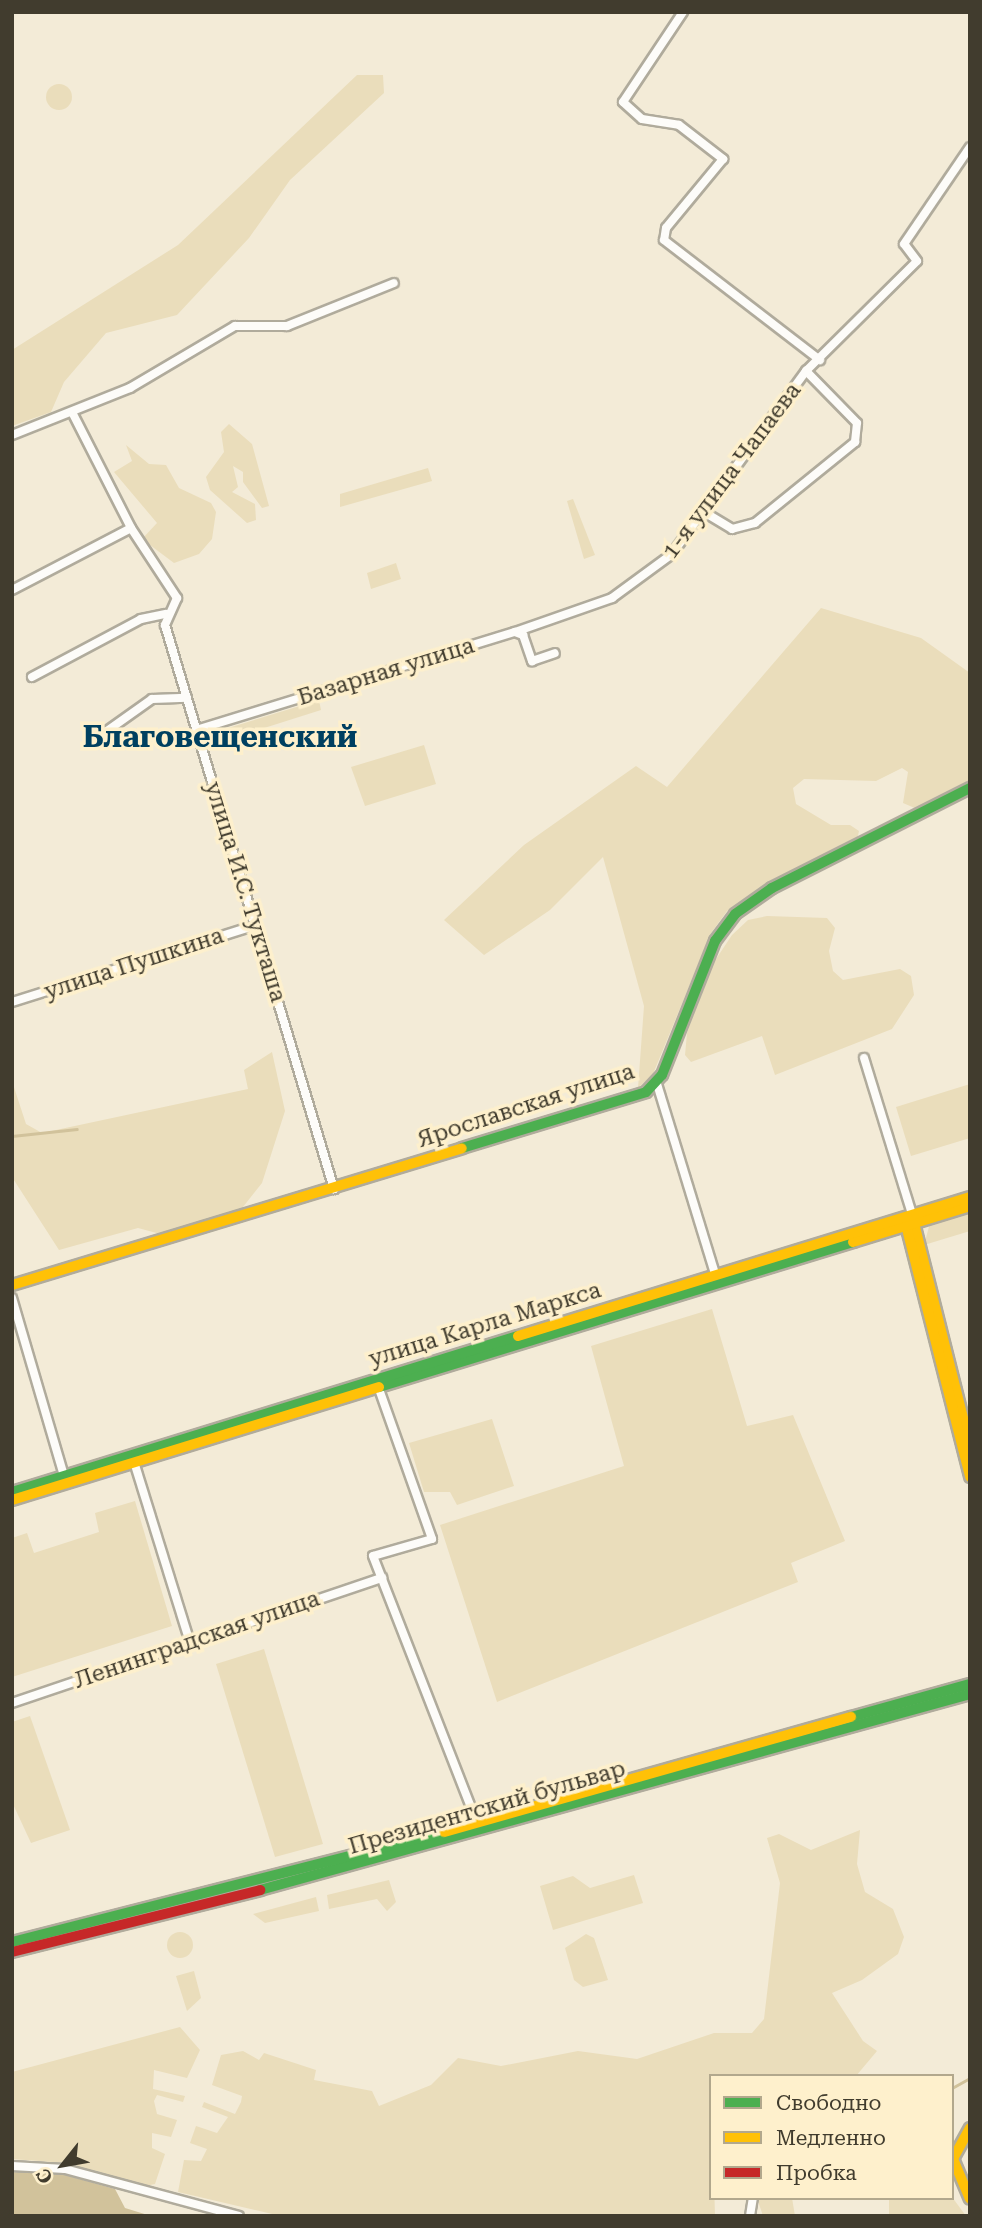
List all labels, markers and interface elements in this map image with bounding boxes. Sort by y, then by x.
street label: 1-я улица Чапаева [657,378,807,564]
street label: Базарная улица [294,632,478,712]
district label: Благовещенский [83,719,357,755]
street label: улица И.С. Тукташа [198,779,292,1005]
street label: улица Пушкина [41,922,227,1006]
street label: Ярославская улица [414,1058,638,1154]
street label: улица Карла Маркса [366,1277,604,1373]
street label: Ленинградская улица [71,1585,323,1695]
street label: Президентский бульвар [345,1755,629,1861]
legend [709,2074,954,2200]
text: Свободно [776,2091,882,2115]
text: Медленно [776,2126,886,2150]
north arrow [28,2130,98,2200]
text: Пробка [776,2161,857,2185]
text: С [31,2164,58,2188]

